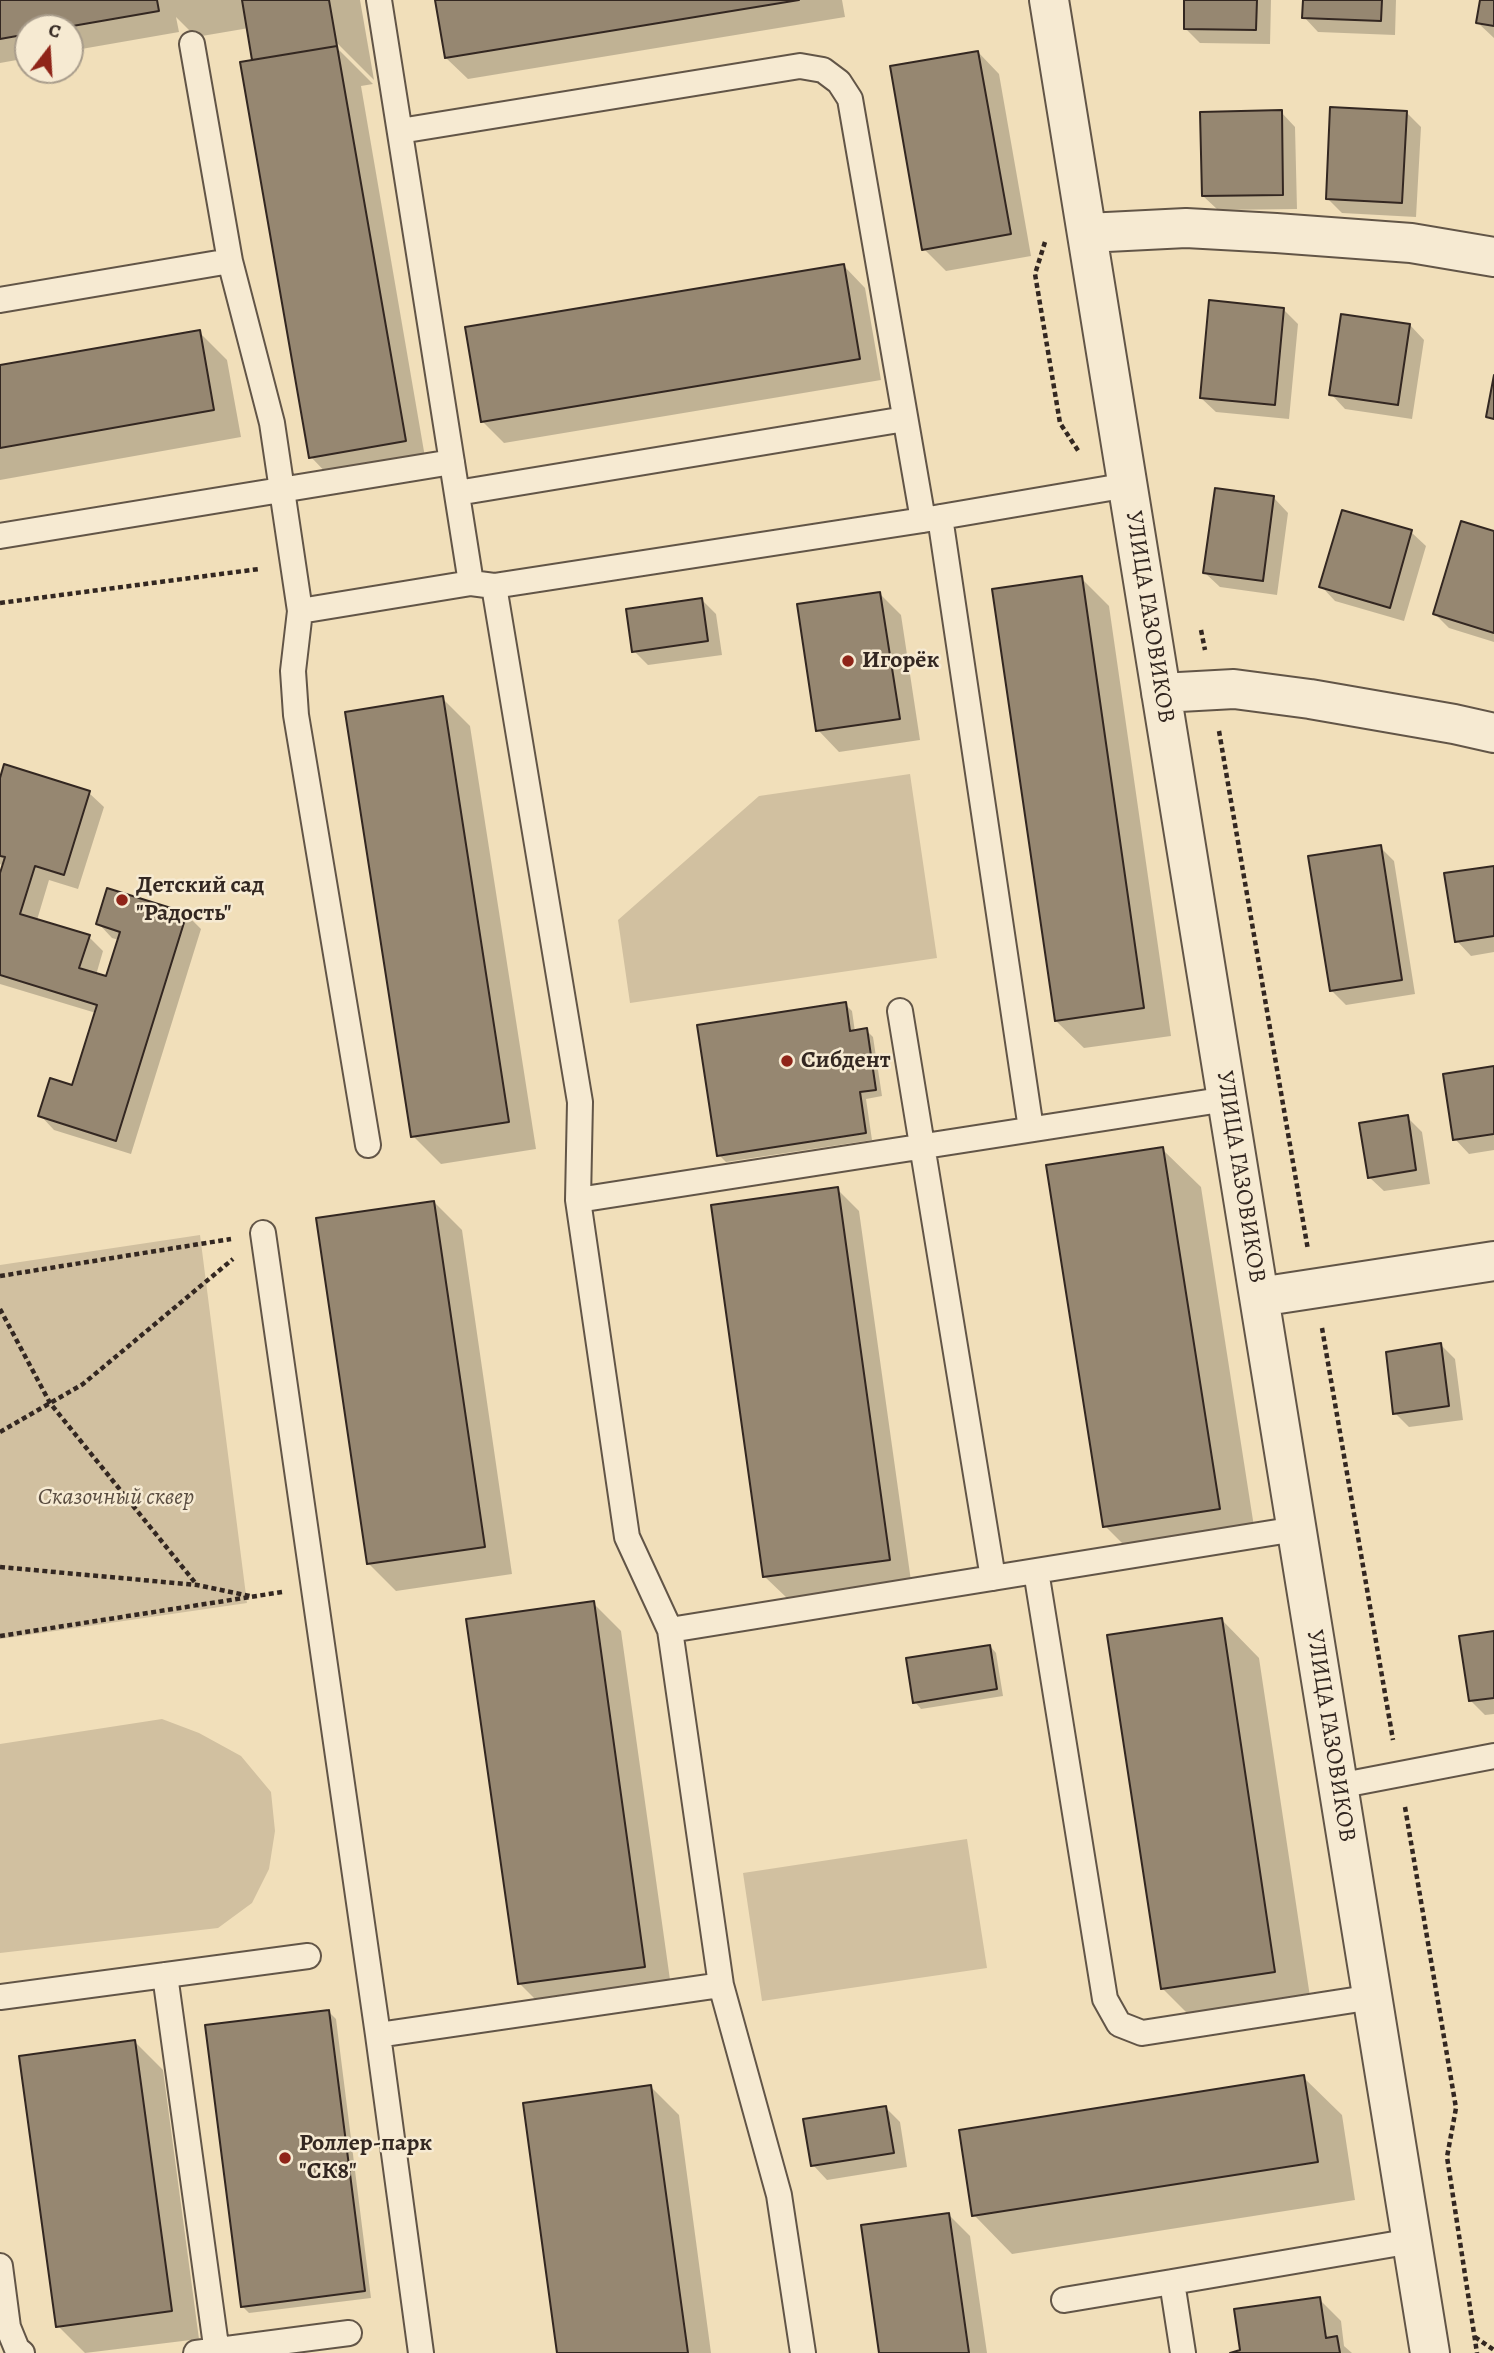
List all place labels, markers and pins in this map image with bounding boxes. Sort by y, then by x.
place label: Игорёк [862,647,939,675]
marker: Игорёк [840,653,856,669]
place label: Детский сад "Радость" [136,872,264,928]
marker: Детский сад "Радость" [114,892,130,908]
place label: Сибдент [801,1047,891,1075]
marker: Сибдент [779,1053,795,1069]
place label: Роллер-парк "СК8" [299,2130,432,2186]
marker: Роллер-парк "СК8" [277,2150,293,2166]

